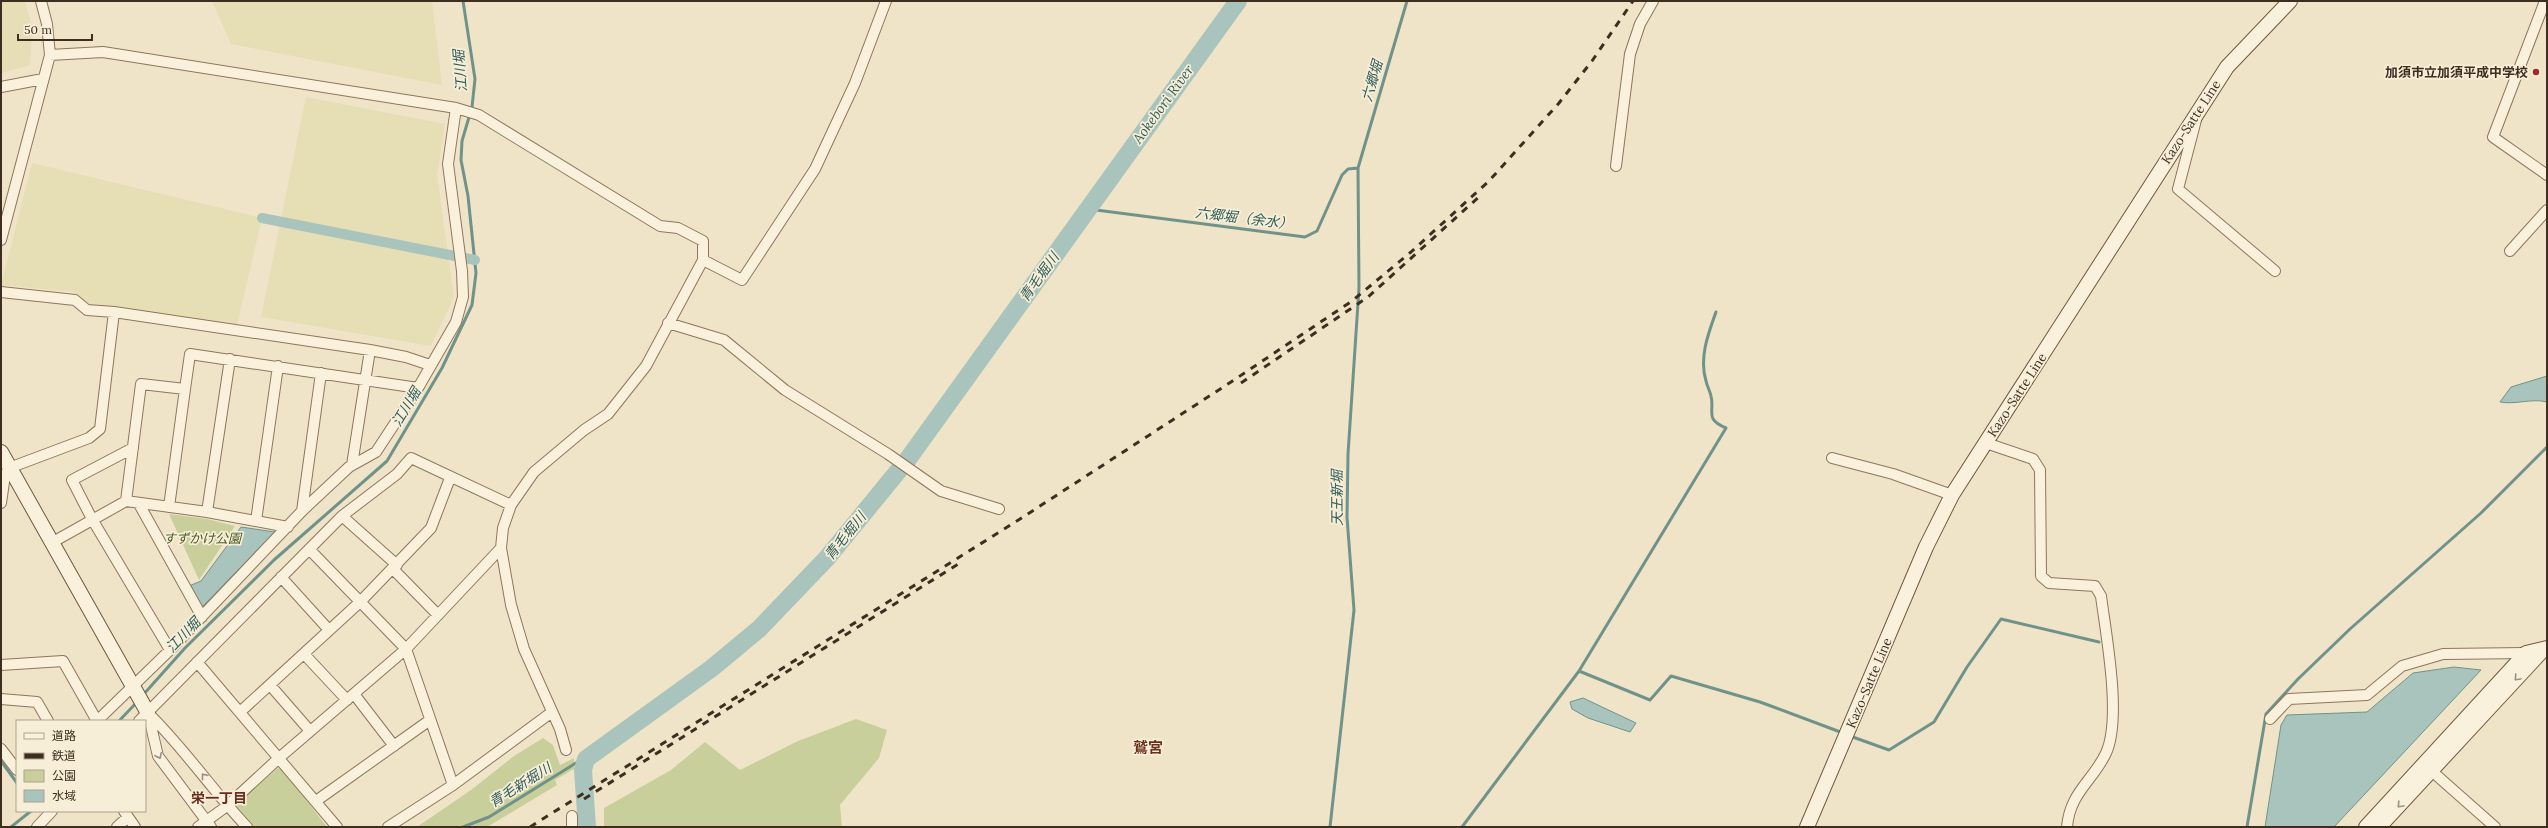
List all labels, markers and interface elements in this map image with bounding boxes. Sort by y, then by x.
scale bar [18,16,92,42]
text: 50 m [24,22,52,37]
water label: 江川堀 [449,47,470,93]
water label: 六郷堀 [1358,56,1387,104]
water label: Aokebori River [1128,61,1198,148]
place label: 加須市立加須平成中学校 [2385,64,2528,81]
marker: 加須市立加須平成中学校 [2531,67,2541,77]
street label: Kazo-Satte Line [2158,77,2224,167]
water label: 六郷堀（余水） [1194,203,1294,233]
water label: 青毛堀川 [1015,247,1064,305]
street label: Kazo-Satte Line [1984,350,2050,440]
water label: 江川堀 [387,383,426,430]
water label: 天王新堀 [1328,468,1346,526]
water label: 青毛堀川 [820,507,871,563]
park label: すずかけ公園 [163,530,243,547]
water label: 江川堀 [162,612,205,656]
street label: Kazo-Satte Line [1842,635,1896,731]
one-way arrow [2514,673,2521,681]
legend [16,720,146,812]
text: 道路 [52,728,76,743]
district label: 鷲宮 [1133,738,1163,757]
text: 鉄道 [52,748,76,763]
one-way arrow [154,752,162,759]
water label: 青毛新堀川 [486,758,556,811]
text: 公園 [52,768,76,783]
one-way arrow [202,774,209,781]
text: 水域 [52,788,76,803]
district label: 栄一丁目 [191,789,247,807]
one-way arrow [2398,800,2405,807]

